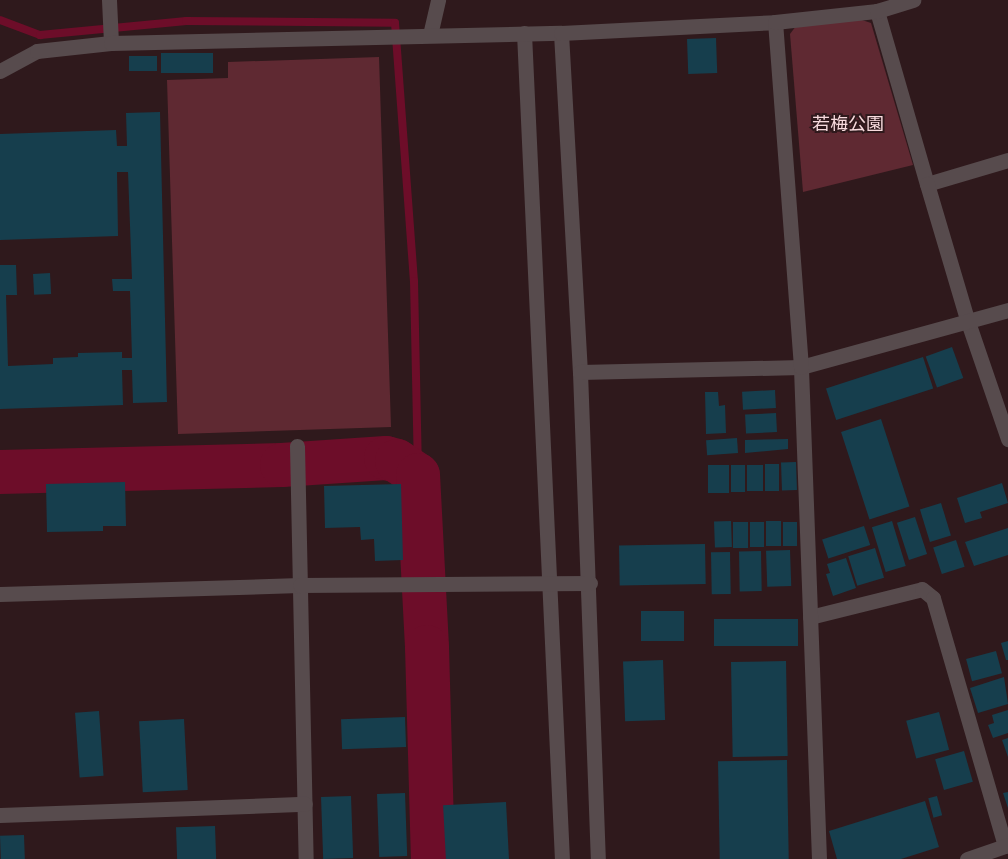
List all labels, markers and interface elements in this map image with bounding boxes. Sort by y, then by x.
park label: 若梅公園 [812,113,884,135]

